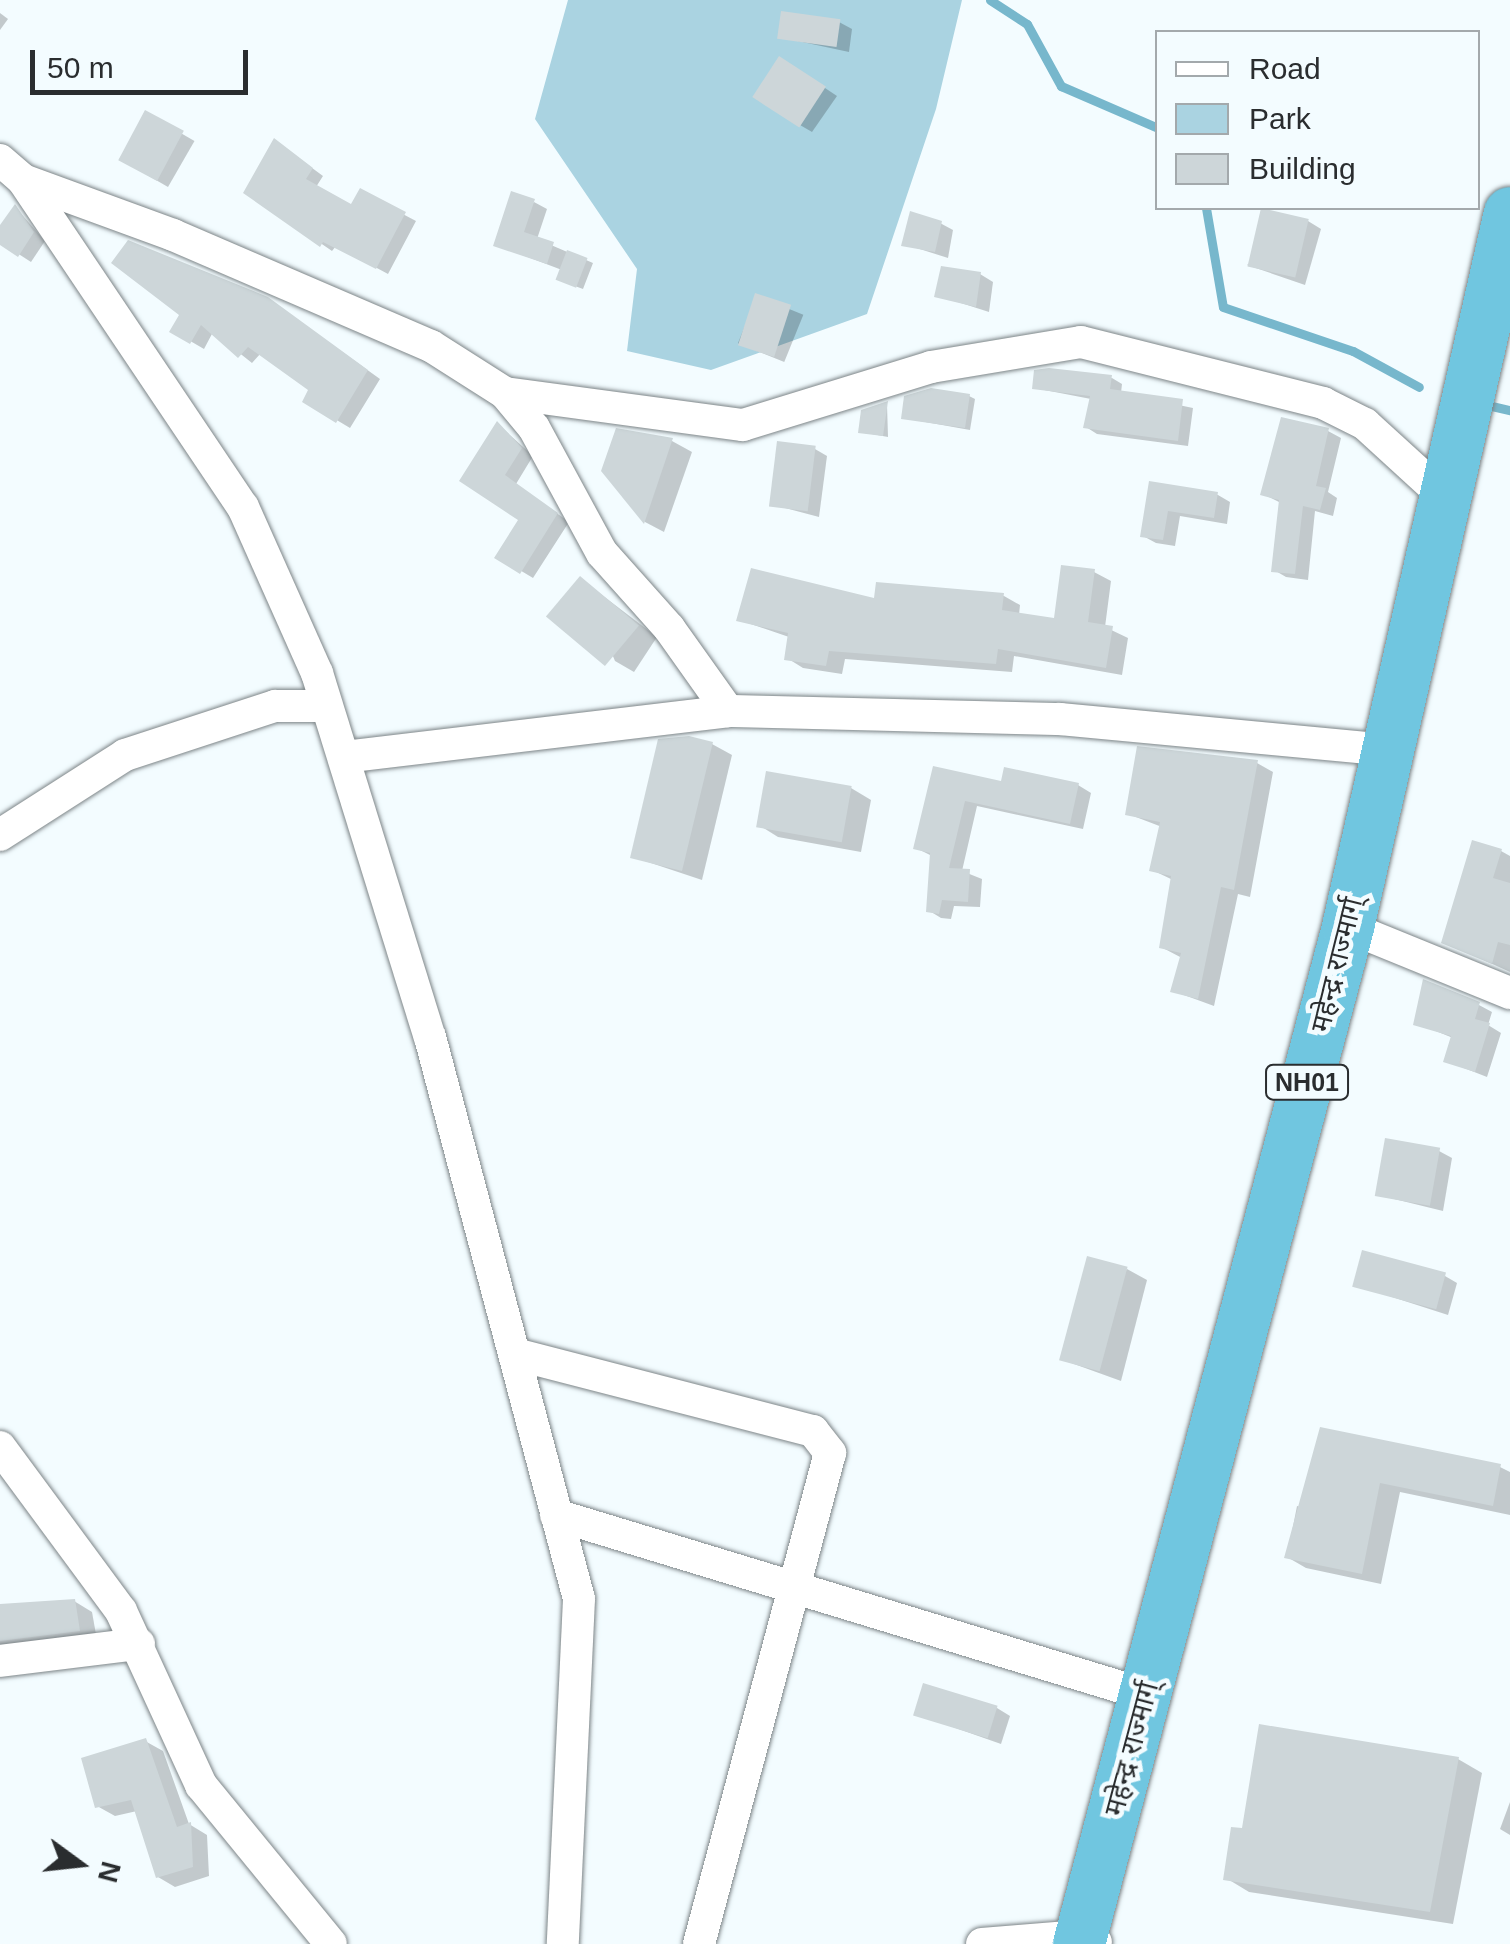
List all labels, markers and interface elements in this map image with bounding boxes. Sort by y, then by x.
scale bar [35,30,252,92]
legend [1155,30,1480,210]
text: 50 m [47,51,114,84]
text: Road [1249,52,1321,85]
text: Park [1249,102,1311,135]
text: Building [1249,152,1356,185]
street label: महेन्द्र राज्मार्ग् [1304,894,1370,1036]
road number: NH01 [1264,1062,1350,1102]
street label: महेन्द्र राज्मार्ग् [1098,1678,1166,1820]
north arrow [30,1814,130,1914]
text: N [92,1858,127,1886]

